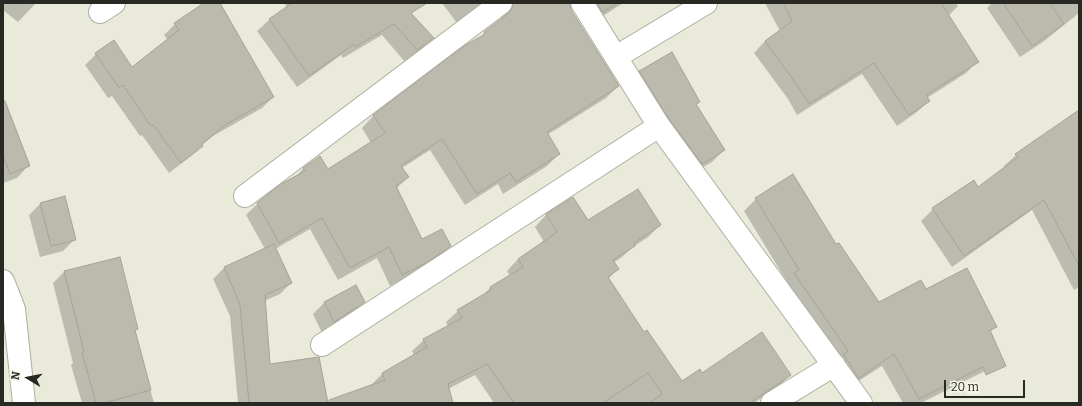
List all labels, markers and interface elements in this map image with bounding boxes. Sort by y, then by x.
north arrow [8,358,48,398]
text: N [9,371,23,381]
scale bar [946,372,1027,398]
text: 20 m [951,380,979,394]

